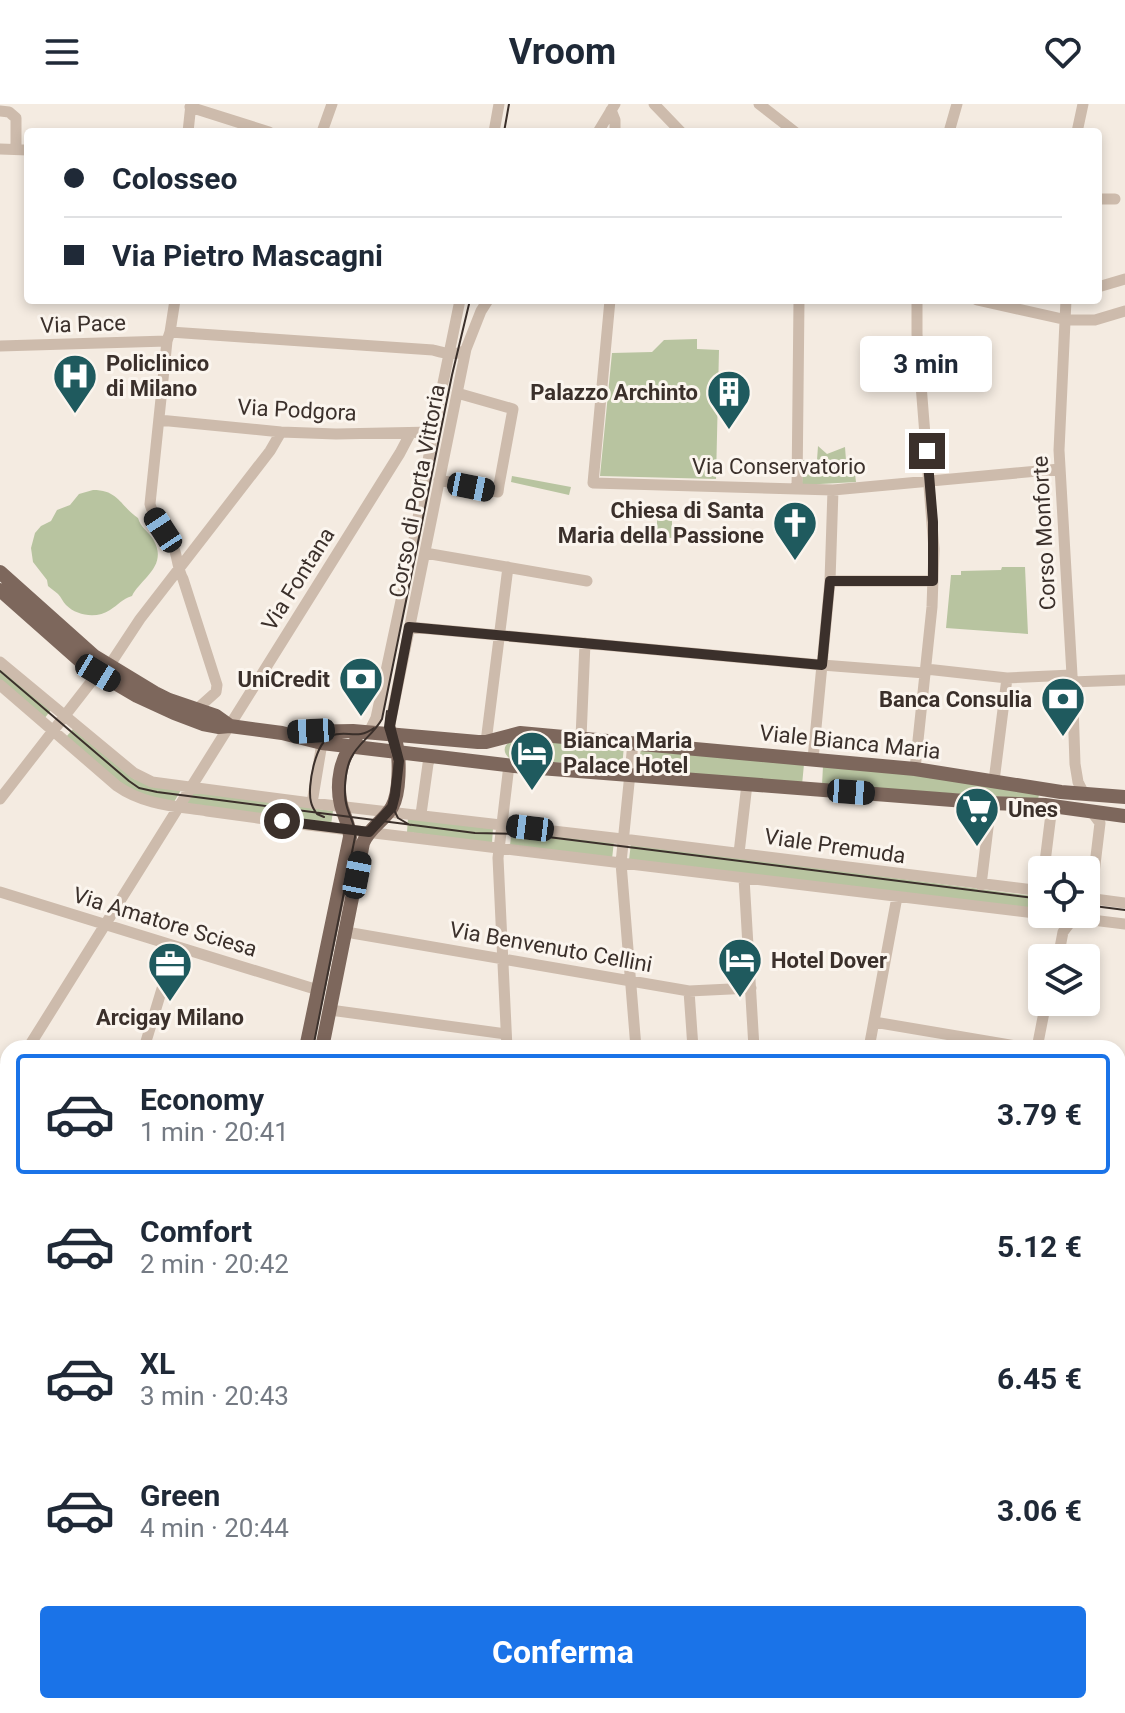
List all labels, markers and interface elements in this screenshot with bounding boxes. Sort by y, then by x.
icon: menu [40,30,84,74]
icon: heart [1041,30,1085,74]
text: Vroom [509,31,616,73]
text: Colosseo [112,161,237,196]
text: Via Pietro Mascagni [112,238,383,273]
street label: Via Pace [40,310,126,338]
callout: 3 min [861,335,993,391]
text: 3 min [893,349,959,379]
place label: Policlinico di Milano [106,351,209,401]
hospital icon: Policlinico di Milano [51,352,99,415]
building icon: Palazzo Archinto [705,368,753,431]
place label: Palazzo Archinto [530,380,698,405]
street label: Corso di Porta Vittoria [384,382,450,600]
street label: Via Podgora [237,394,357,426]
route end [909,433,945,469]
street label: Via Conservatorio [692,454,866,479]
street label: Corso Monforte [1027,455,1061,611]
car [445,471,497,503]
place label: Chiesa di Santa Maria della Passione [558,498,764,548]
church icon: Chiesa di Santa Maria della Passione [771,499,819,562]
car [140,503,186,557]
street label: Via Fontana [256,523,340,635]
car [71,650,125,696]
bank icon: UniCredit [337,655,385,718]
place label: UniCredit [238,667,331,692]
bank icon: Banca Consulia [1039,675,1087,738]
place label: Banca Consulia [879,687,1032,712]
car [286,718,336,744]
street label: Viale Bianca Maria [758,720,942,764]
place label: Bianca Maria Palace Hotel [563,728,693,778]
hotel icon: Bianca Maria Palace Hotel [508,729,556,792]
car [826,778,876,806]
supermarket icon: Unes [953,785,1001,848]
place label: Unes [1008,797,1058,822]
route start [264,803,300,839]
car [505,813,555,843]
street label: Viale Premuda [763,824,907,868]
car [341,849,373,901]
map controls [1028,856,1100,1016]
button: locate [1028,856,1100,928]
street label: Via Amatore Sciesa [70,882,260,962]
street label: Via Benvenuto Cellini [448,917,654,977]
hotel icon: Hotel Dover [716,936,764,999]
office icon: Arcigay Milano [146,940,194,1003]
button: layers [1028,944,1100,1016]
place label: Hotel Dover [771,948,887,973]
place label: Arcigay Milano [96,1005,244,1030]
icon: car [44,1078,116,1150]
text: Economy [140,1082,264,1117]
text: 3.79 € [997,1097,1082,1132]
text: 1 min · 20:41 [140,1117,289,1147]
icon: car [44,1210,116,1282]
text: Comfort [140,1214,252,1249]
text: 5.12 € [997,1229,1082,1264]
text: 2 min · 20:42 [140,1249,289,1279]
icon: car [44,1342,116,1414]
text: XL [140,1346,175,1381]
text: 6.45 € [997,1361,1082,1396]
text: 3 min · 20:43 [140,1381,289,1411]
icon: car [44,1474,116,1546]
text: Green [140,1478,220,1513]
text: 3.06 € [997,1493,1082,1528]
text: 4 min · 20:44 [140,1513,289,1543]
button: Conferma [40,1606,1086,1698]

